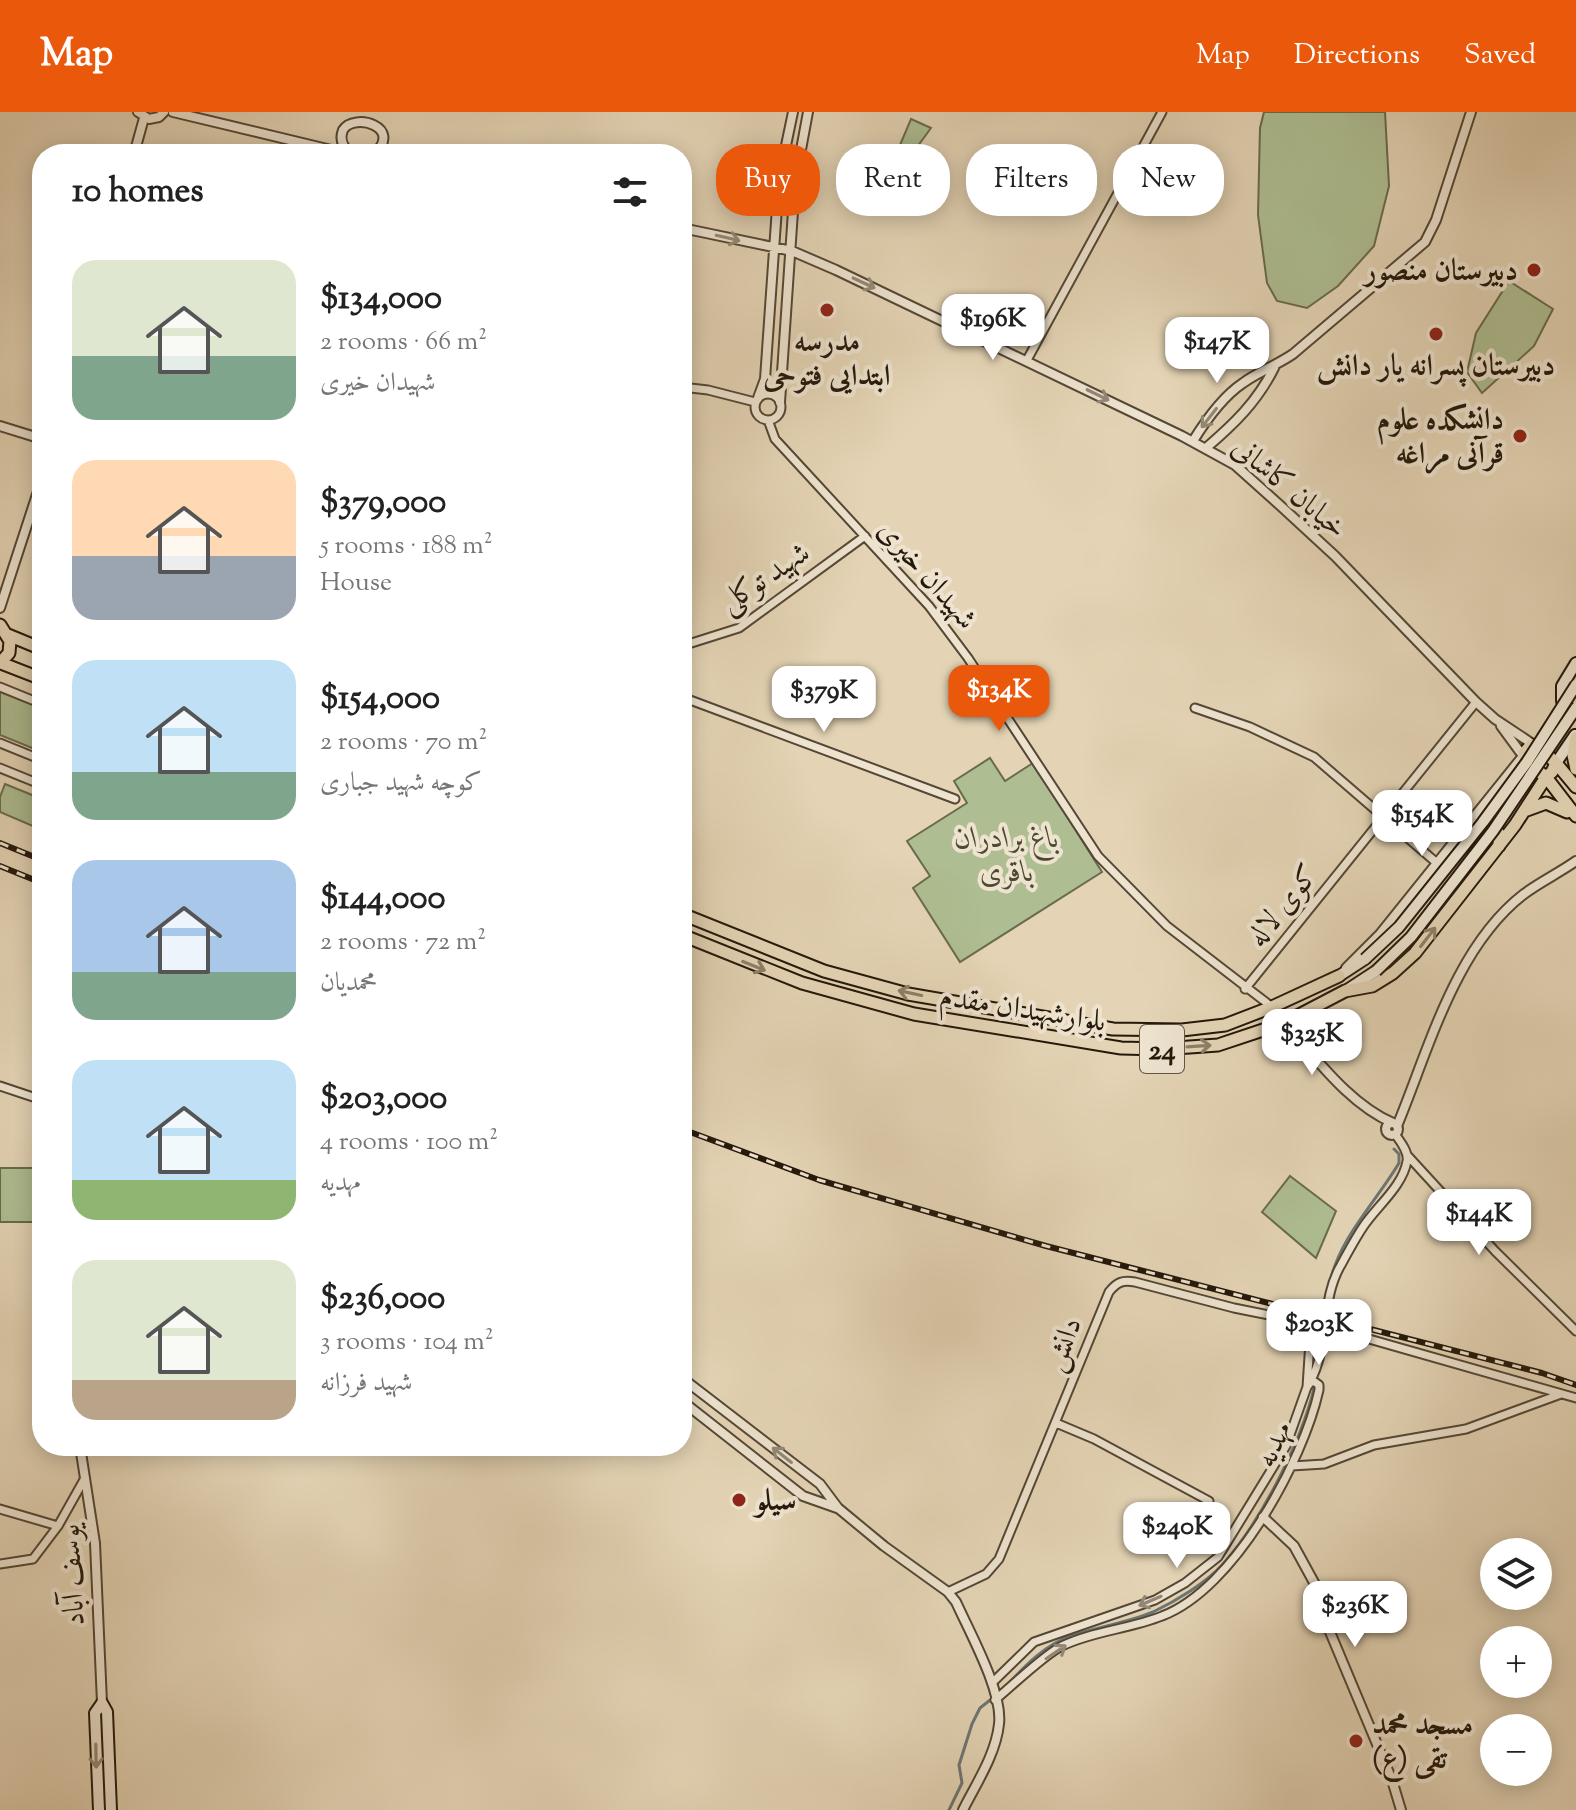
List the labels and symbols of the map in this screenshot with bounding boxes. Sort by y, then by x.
one-way arrow [715,231,740,246]
place label: دبیرستان منصور [1362,251,1518,294]
marker: دبیرستان منصور [1525,261,1543,279]
one-way arrow [851,276,875,291]
pin: $196K [937,294,1049,362]
marker: مدرسه ابتدایی فتوحی [818,301,836,319]
pin: $147K [1161,317,1273,385]
place label: مدرسه ابتدایی فتوحی [762,322,891,399]
marker: دبیرستان پسرانه یار دانش [1427,325,1445,343]
place label: دبیرستان پسرانه یار دانش [1317,346,1555,389]
one-way arrow [1086,388,1110,403]
place label: دانشکده علوم قرآنی مراغه [1377,400,1504,477]
one-way arrow [1200,407,1218,428]
marker: دانشکده علوم قرآنی مراغه [1511,427,1529,445]
street label: خیابان کاشانی [1221,428,1356,550]
street label: شهیدان خیری [866,511,986,640]
street label: شهید توکلی [712,533,819,625]
pin: $134K [943,665,1055,733]
pin: $379K [768,666,880,734]
pin: $154K [1366,790,1478,858]
park label: باغ برادران باقری [954,818,1060,895]
street label: کوی لاله [1237,856,1331,957]
one-way arrow [1420,927,1437,948]
one-way arrow [741,959,766,974]
street label: بلوارشهیدان مقدم [936,976,1109,1047]
one-way arrow [898,985,924,1000]
pin: $325K [1256,1009,1368,1077]
road number: 24 [1140,1025,1184,1073]
one-way arrow [1185,1038,1212,1053]
pin: $144K [1423,1189,1535,1257]
pin: $203K [1263,1299,1375,1367]
street label: دانش [1034,1311,1095,1379]
street label: مهدیه [1246,1415,1305,1475]
one-way arrow [772,1447,793,1464]
place label: سیلو [752,1481,797,1524]
marker: سیلو [730,1491,748,1509]
pin: $240K [1121,1502,1233,1570]
street label: یوسف آباد [49,1521,98,1627]
pin: $236K [1299,1581,1411,1649]
one-way arrow [1138,1594,1163,1609]
one-way arrow [1045,1643,1067,1660]
place label: مسجد محمد تقی (ع) [1372,1705,1473,1782]
marker: مسجد محمد تقی (ع) [1347,1732,1365,1750]
one-way arrow [88,1742,104,1769]

